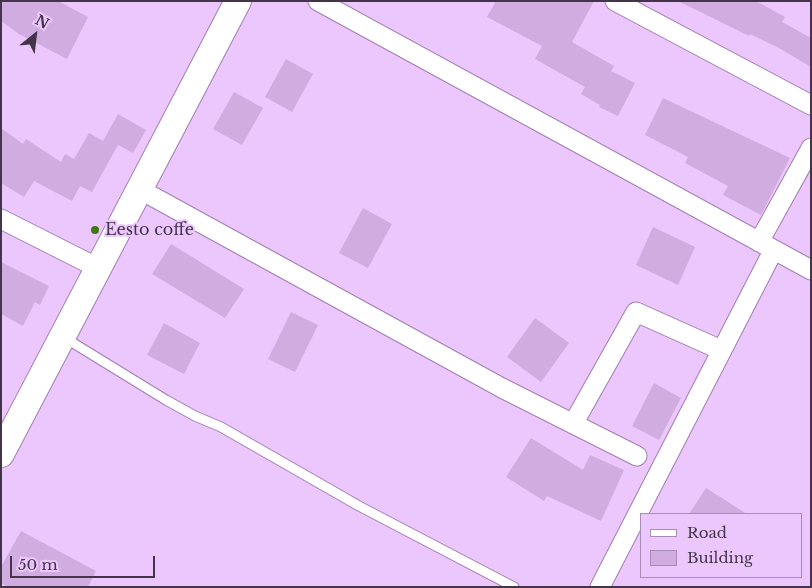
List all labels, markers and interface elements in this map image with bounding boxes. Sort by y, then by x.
north arrow [10,10,60,60]
text: N [32,11,52,33]
place label: Eesto coffe [105,220,194,240]
marker: Eesto coffe [89,224,101,236]
legend [640,513,802,578]
text: Road [687,523,727,542]
scale bar [12,546,158,578]
text: Building [687,548,753,567]
text: 50 m [18,555,58,574]

